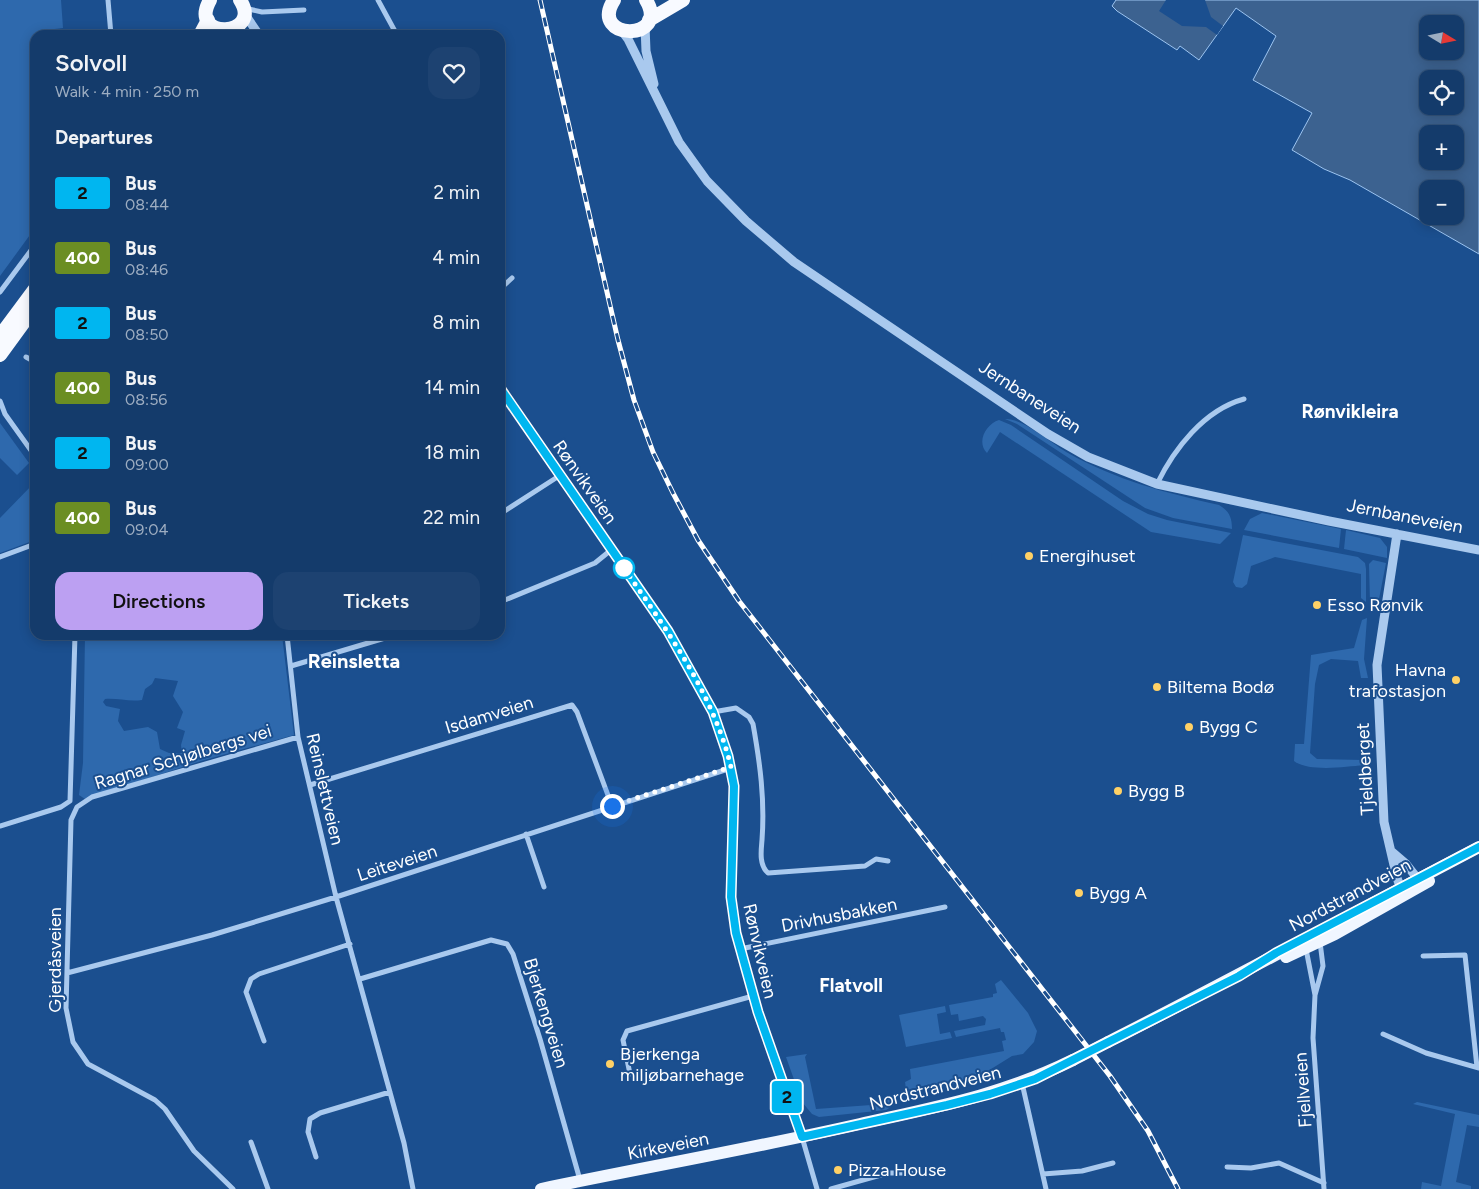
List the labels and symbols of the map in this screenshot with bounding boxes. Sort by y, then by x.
north arrow [1419,15,1464,60]
street label: Jernbaneveien [975,356,1085,438]
district label: Rønvikleira [1301,400,1399,423]
street label: Rønvikveien [548,436,622,528]
street label: Jernbaneveien [1345,494,1465,538]
place label: Energihuset [1039,545,1136,567]
marker: Energihuset [1023,550,1035,562]
unlabelled marker [613,557,635,579]
place label: Esso Rønvik [1327,594,1423,616]
marker: Esso Rønvik [1311,599,1323,611]
district label: Reinsletta [308,649,400,673]
place label: Havna trafostasjon [1349,659,1446,702]
marker: Havna trafostasjon [1450,674,1462,686]
place label: Biltema Bodø [1167,676,1274,698]
marker: Biltema Bodø [1151,681,1163,693]
street label: Isdamveien [442,691,536,739]
place label: Bygg C [1199,716,1258,738]
street label: Ragnar Schjølbergs vei [92,720,274,794]
marker: Bygg C [1183,721,1195,733]
street label: Tjeldberget [1352,722,1378,816]
street label: Reinslettveien [301,731,349,847]
place label: Bygg B [1128,780,1185,802]
marker: Bygg B [1112,785,1124,797]
your location [600,794,625,819]
street label: Leiteveien [354,840,440,886]
street label: Nordstrandveien [1285,854,1415,936]
place label: Bygg A [1089,882,1147,904]
marker: Bygg A [1073,887,1085,899]
street label: Drivhusbakken [779,893,899,937]
street label: Rønvikveien [738,901,782,1001]
street label: Gjerdåsveien [44,907,66,1013]
street label: Bjerkengveien [519,955,573,1071]
district label: Flatvoll [819,974,883,997]
place label: Bjerkenga miljøbarnehage [620,1043,744,1086]
street label: Fjellveien [1289,1052,1317,1128]
marker: Bjerkenga miljøbarnehage [604,1058,616,1070]
street label: Nordstrandveien [867,1061,1003,1115]
line badge: 2 [771,1081,803,1113]
street label: Kirkeveien [625,1127,711,1165]
place label: Pizza House [848,1159,946,1181]
marker: Pizza House [832,1164,844,1176]

